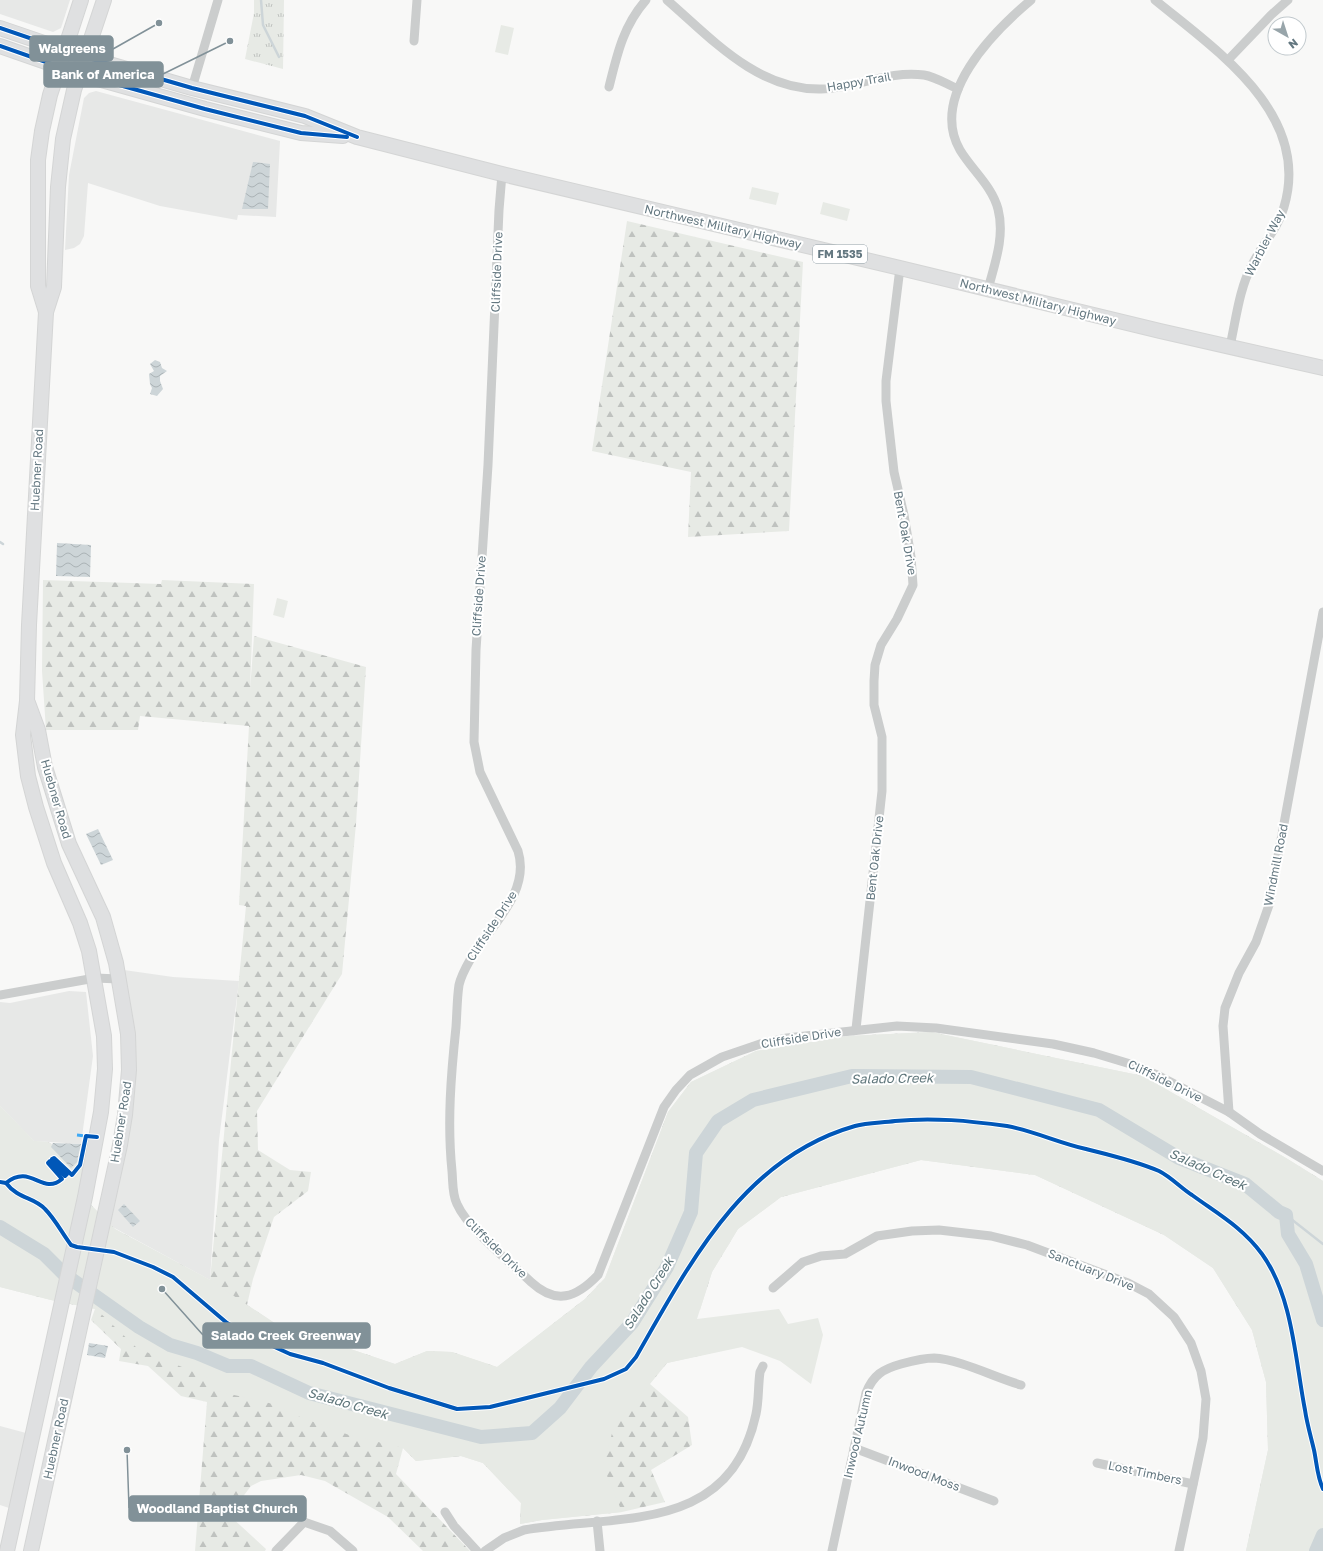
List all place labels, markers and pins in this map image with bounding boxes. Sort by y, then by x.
callout: Walgreens [30,36,113,61]
callout: Bank of America [44,62,163,87]
callout: Salado Creek Greenway [203,1323,370,1348]
callout: Woodland Baptist Church [129,1496,306,1521]

